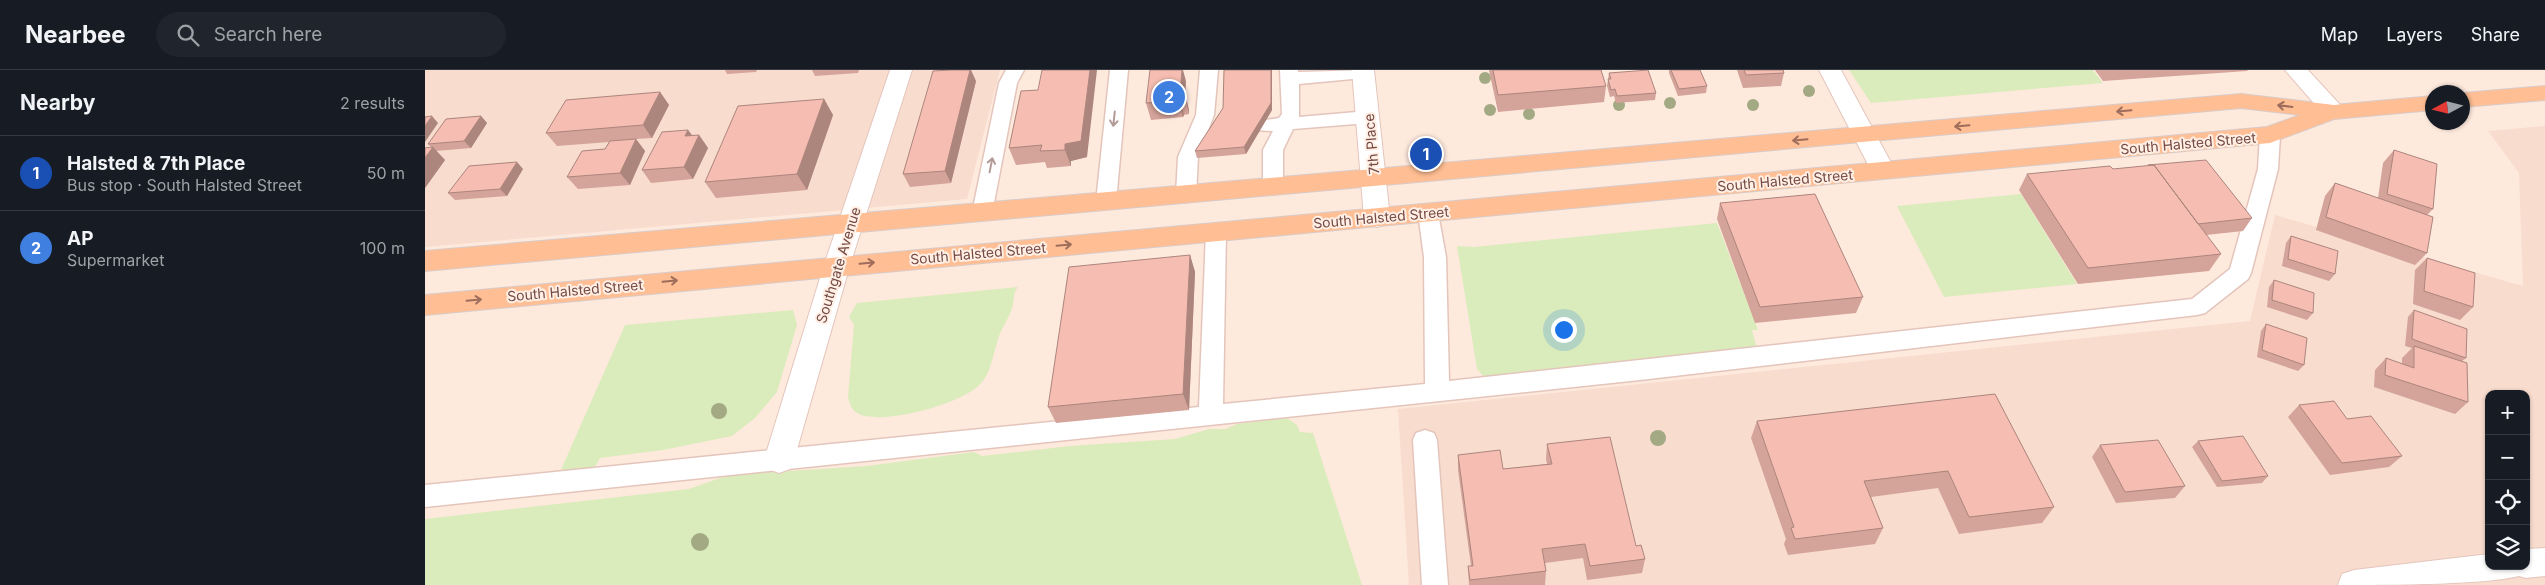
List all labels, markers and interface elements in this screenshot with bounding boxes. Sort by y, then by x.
search box [156,12,506,57]
text: Nearbee [25,20,126,49]
icon: search [174,21,202,49]
text: Search here [214,23,322,46]
text: Map [2321,24,2358,45]
text: Layers [2386,24,2443,45]
text: Share [2471,24,2520,45]
pin: 2 [1153,78,1185,116]
north arrow [2425,85,2470,130]
text: Nearby [20,90,95,115]
text: 2 results [340,93,405,113]
one-way arrow [2278,101,2294,111]
one-way arrow [2116,107,2132,116]
one-way arrow [1109,110,1119,126]
street label: 7th Place [1360,113,1382,175]
one-way arrow [1954,121,1970,131]
street label: South Halsted Street [2119,129,2257,157]
pin: 1 [1410,135,1442,173]
one-way arrow [1792,135,1808,145]
text: Halsted & 7th Place [67,152,245,175]
one-way arrow [987,158,997,174]
text: 1 [33,163,39,183]
text: 50 m [367,163,405,183]
street label: South Halsted Street [1716,166,1854,194]
text: Bus stop · South Halsted Street [67,175,302,195]
street label: South Halsted Street [1312,203,1450,231]
street label: Southgate Avenue [812,205,864,325]
text: AP [67,227,94,250]
text: 2 [31,238,41,258]
text: 100 m [360,238,405,258]
street label: South Halsted Street [909,239,1047,267]
one-way arrow [1055,241,1071,250]
text: Supermarket [67,250,164,270]
one-way arrow [858,258,874,267]
street label: South Halsted Street [506,276,644,304]
one-way arrow [662,276,678,286]
one-way arrow [465,295,481,305]
your location [1551,317,1577,343]
map controls [2485,390,2530,570]
button: + [2485,390,2530,435]
button: − [2485,435,2530,480]
button: locate [2485,480,2530,525]
button: layers [2485,525,2530,570]

